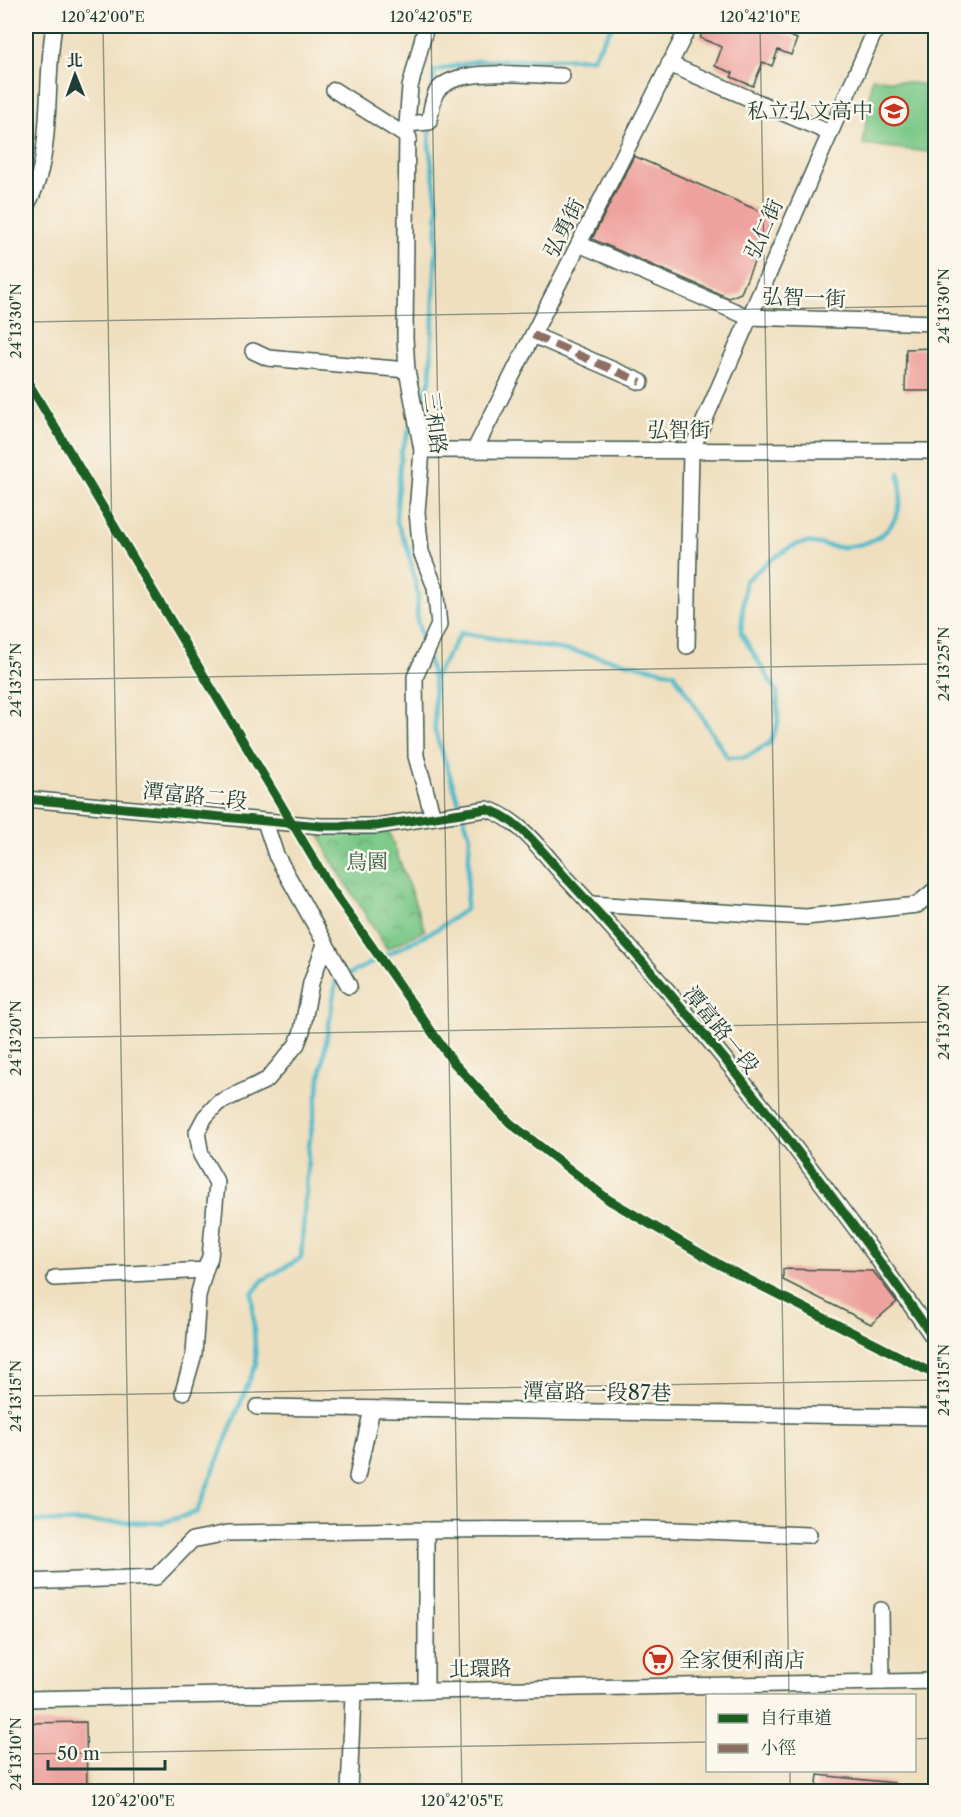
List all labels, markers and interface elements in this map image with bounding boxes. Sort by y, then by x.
text: 120°42'00"E [61,7,145,26]
text: 120°42'05"E [390,7,472,26]
text: 120°42'10"E [720,7,800,26]
north arrow [45,45,105,105]
text: 北 [67,50,83,70]
school or university icon: 私立弘文高中 [878,95,910,127]
place label: 私立弘文高中 [747,98,873,123]
street label: 弘勇街 [538,194,589,262]
street label: 弘仁街 [739,195,788,263]
text: 24°13'30"N [934,268,953,344]
text: 24°13'30"N [6,283,25,359]
street label: 弘智一街 [762,284,846,311]
street label: 三和路 [419,390,452,456]
street label: 弘智街 [648,417,711,442]
text: 24°13'25"N [934,627,953,701]
text: 24°13'25"N [6,643,25,717]
street label: 潭富路二段 [142,778,249,813]
park label: 鳥園 [346,849,388,874]
street label: 潭富路一段 [679,981,764,1078]
text: 24°13'20"N [934,984,953,1060]
text: 24°13'20"N [6,1000,25,1076]
text: 24°13'15"N [934,1344,953,1416]
text: 24°13'15"N [6,1360,25,1432]
street label: 潭富路一段87巷 [522,1378,672,1405]
supermarket icon: 全家便利商店 [642,1644,674,1676]
place label: 全家便利商店 [679,1647,805,1672]
street label: 北環路 [448,1655,512,1682]
legend [706,1694,916,1772]
text: 自行車道 [760,1707,832,1729]
text: 24°13'10"N [6,1717,25,1791]
scale bar [48,1733,165,1771]
text: 小徑 [760,1737,796,1759]
text: 50 m [57,1743,100,1765]
text: 120°42'00"E [91,1791,175,1810]
text: 120°42'05"E [421,1791,503,1810]

